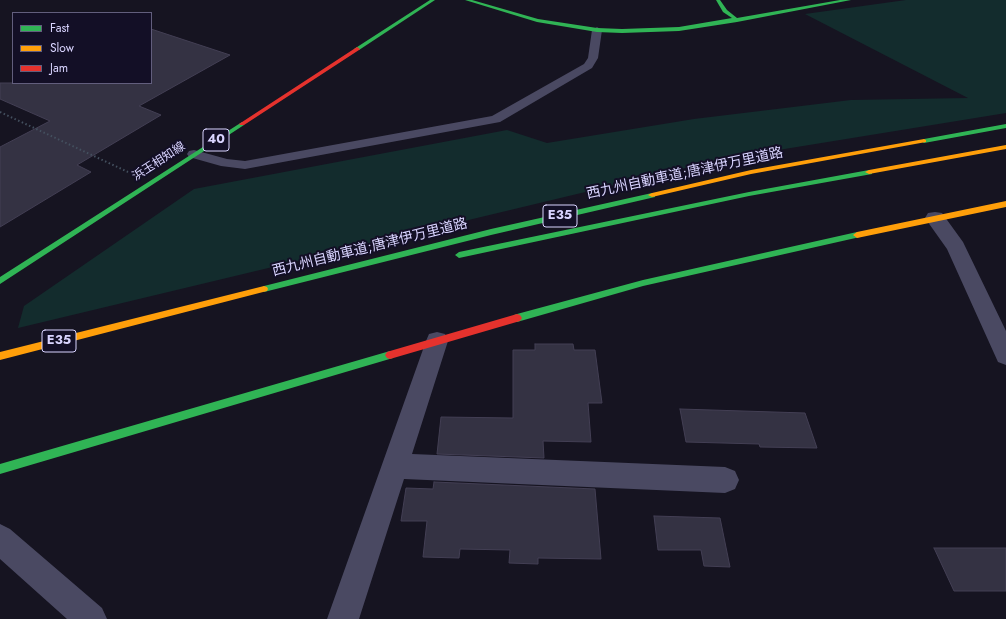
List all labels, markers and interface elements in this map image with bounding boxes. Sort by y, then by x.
legend [12,12,152,84]
text: Fast [50,19,69,37]
text: Slow [50,39,74,57]
text: Jam [50,59,68,77]
road number: 40 [203,129,229,151]
street label: 浜玉相知線 [130,140,188,184]
street label: 西九州自動車道;唐津伊万里道路 [585,145,785,203]
road number: E35 [543,205,577,227]
street label: 西九州自動車道;唐津伊万里道路 [271,216,469,280]
road number: E35 [42,330,76,352]

